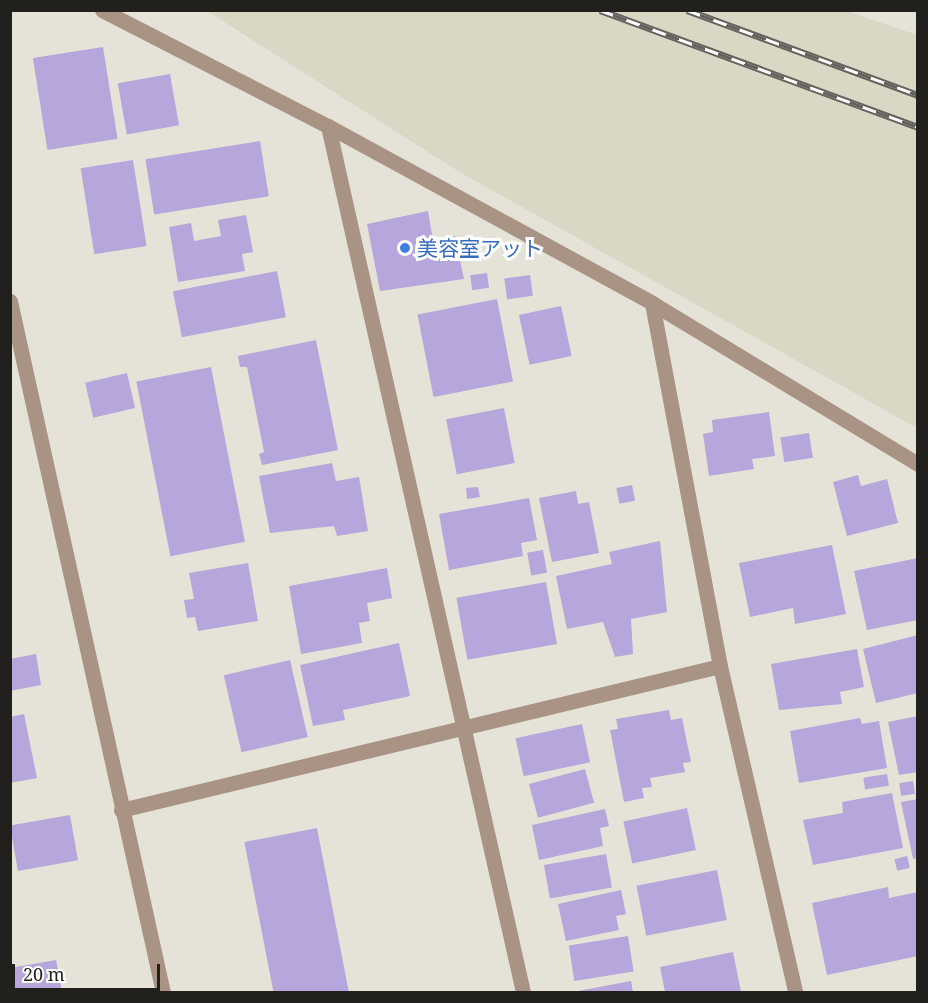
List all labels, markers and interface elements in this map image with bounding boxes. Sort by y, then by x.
place label: 美容室アット [417,235,543,261]
marker: 美容室アット [398,241,412,255]
scale bar [15,952,164,990]
text: 20 m [23,962,65,986]

